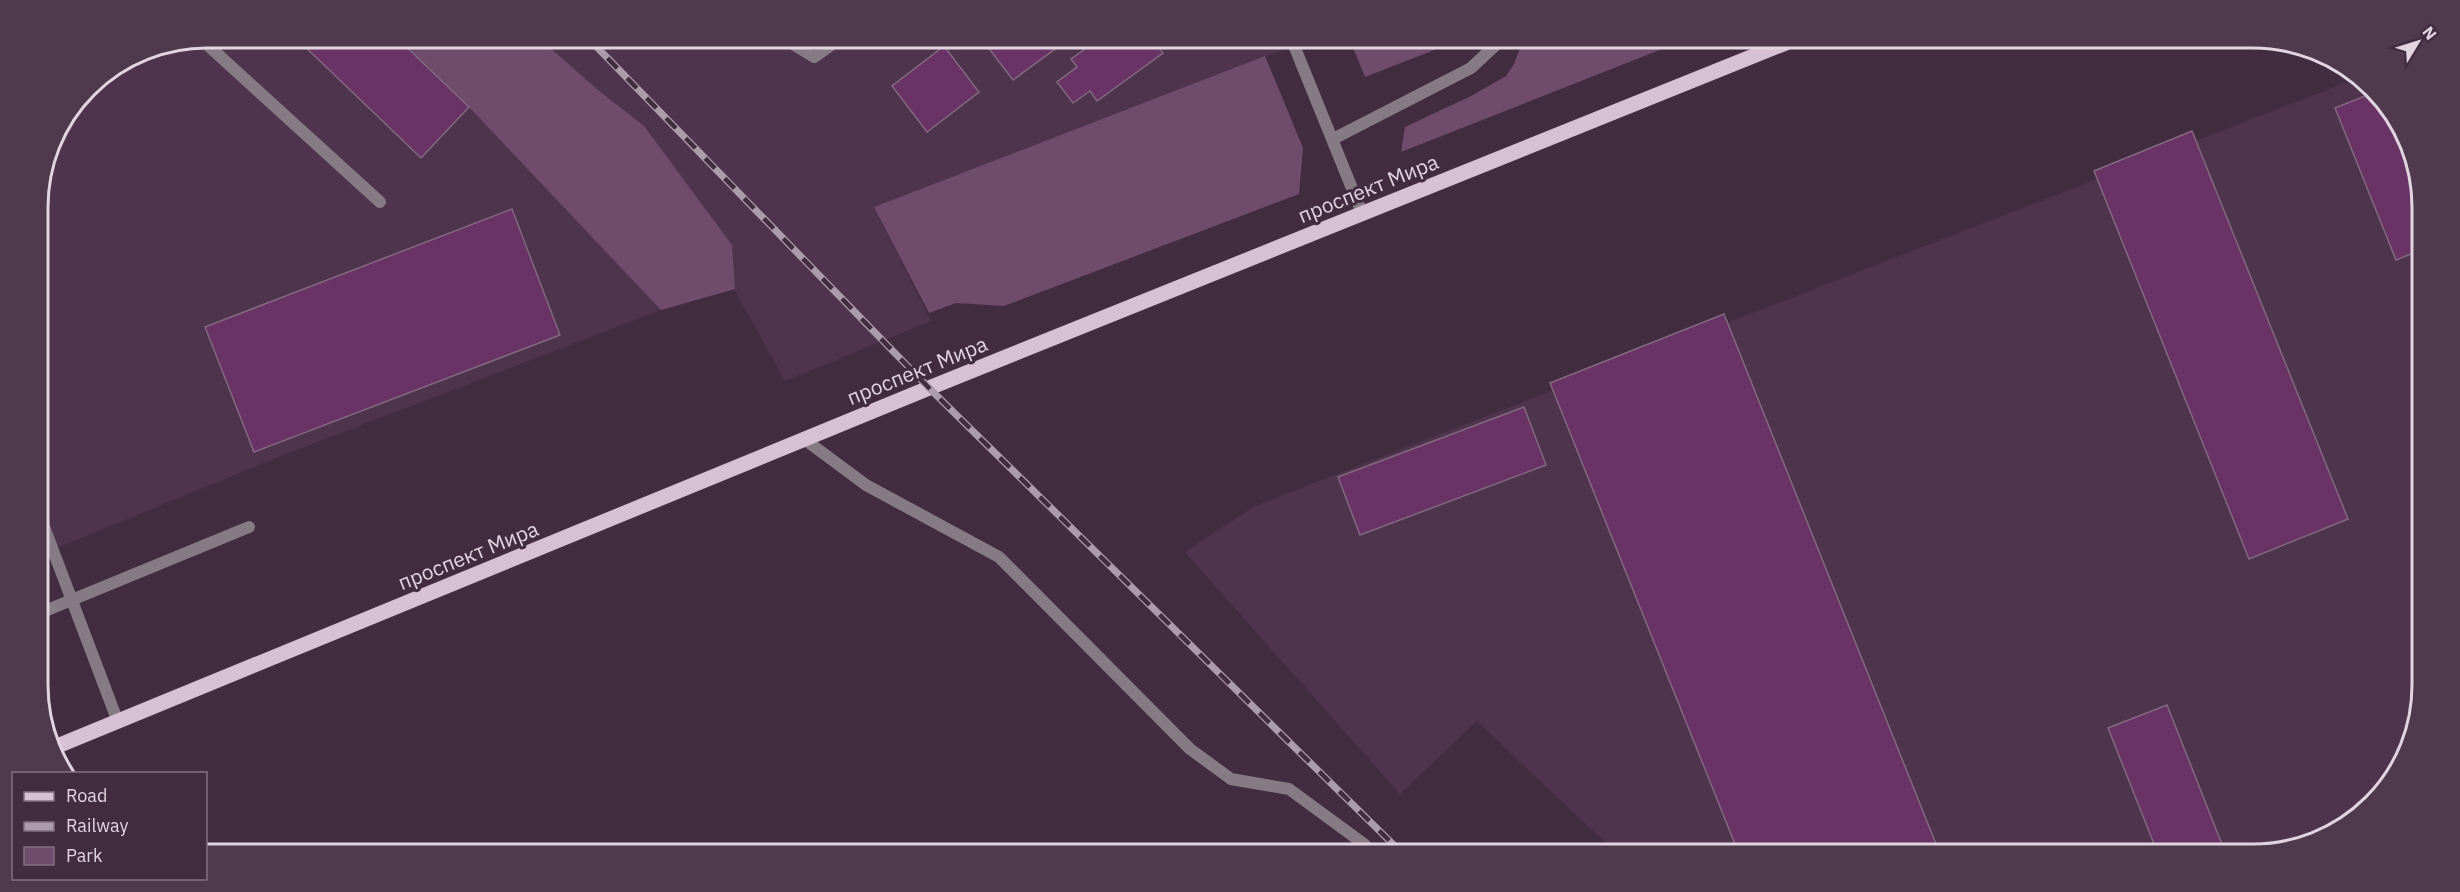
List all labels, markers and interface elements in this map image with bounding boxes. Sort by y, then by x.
north arrow [2388,12,2448,72]
text: N [2418,22,2441,43]
street label: проспект Мира [1294,147,1442,229]
street label: проспект Мира [843,329,991,411]
street label: проспект Мира [394,514,542,596]
legend [12,772,207,880]
text: Road [66,784,107,807]
text: Railway [66,814,128,837]
text: Park [66,844,103,867]

